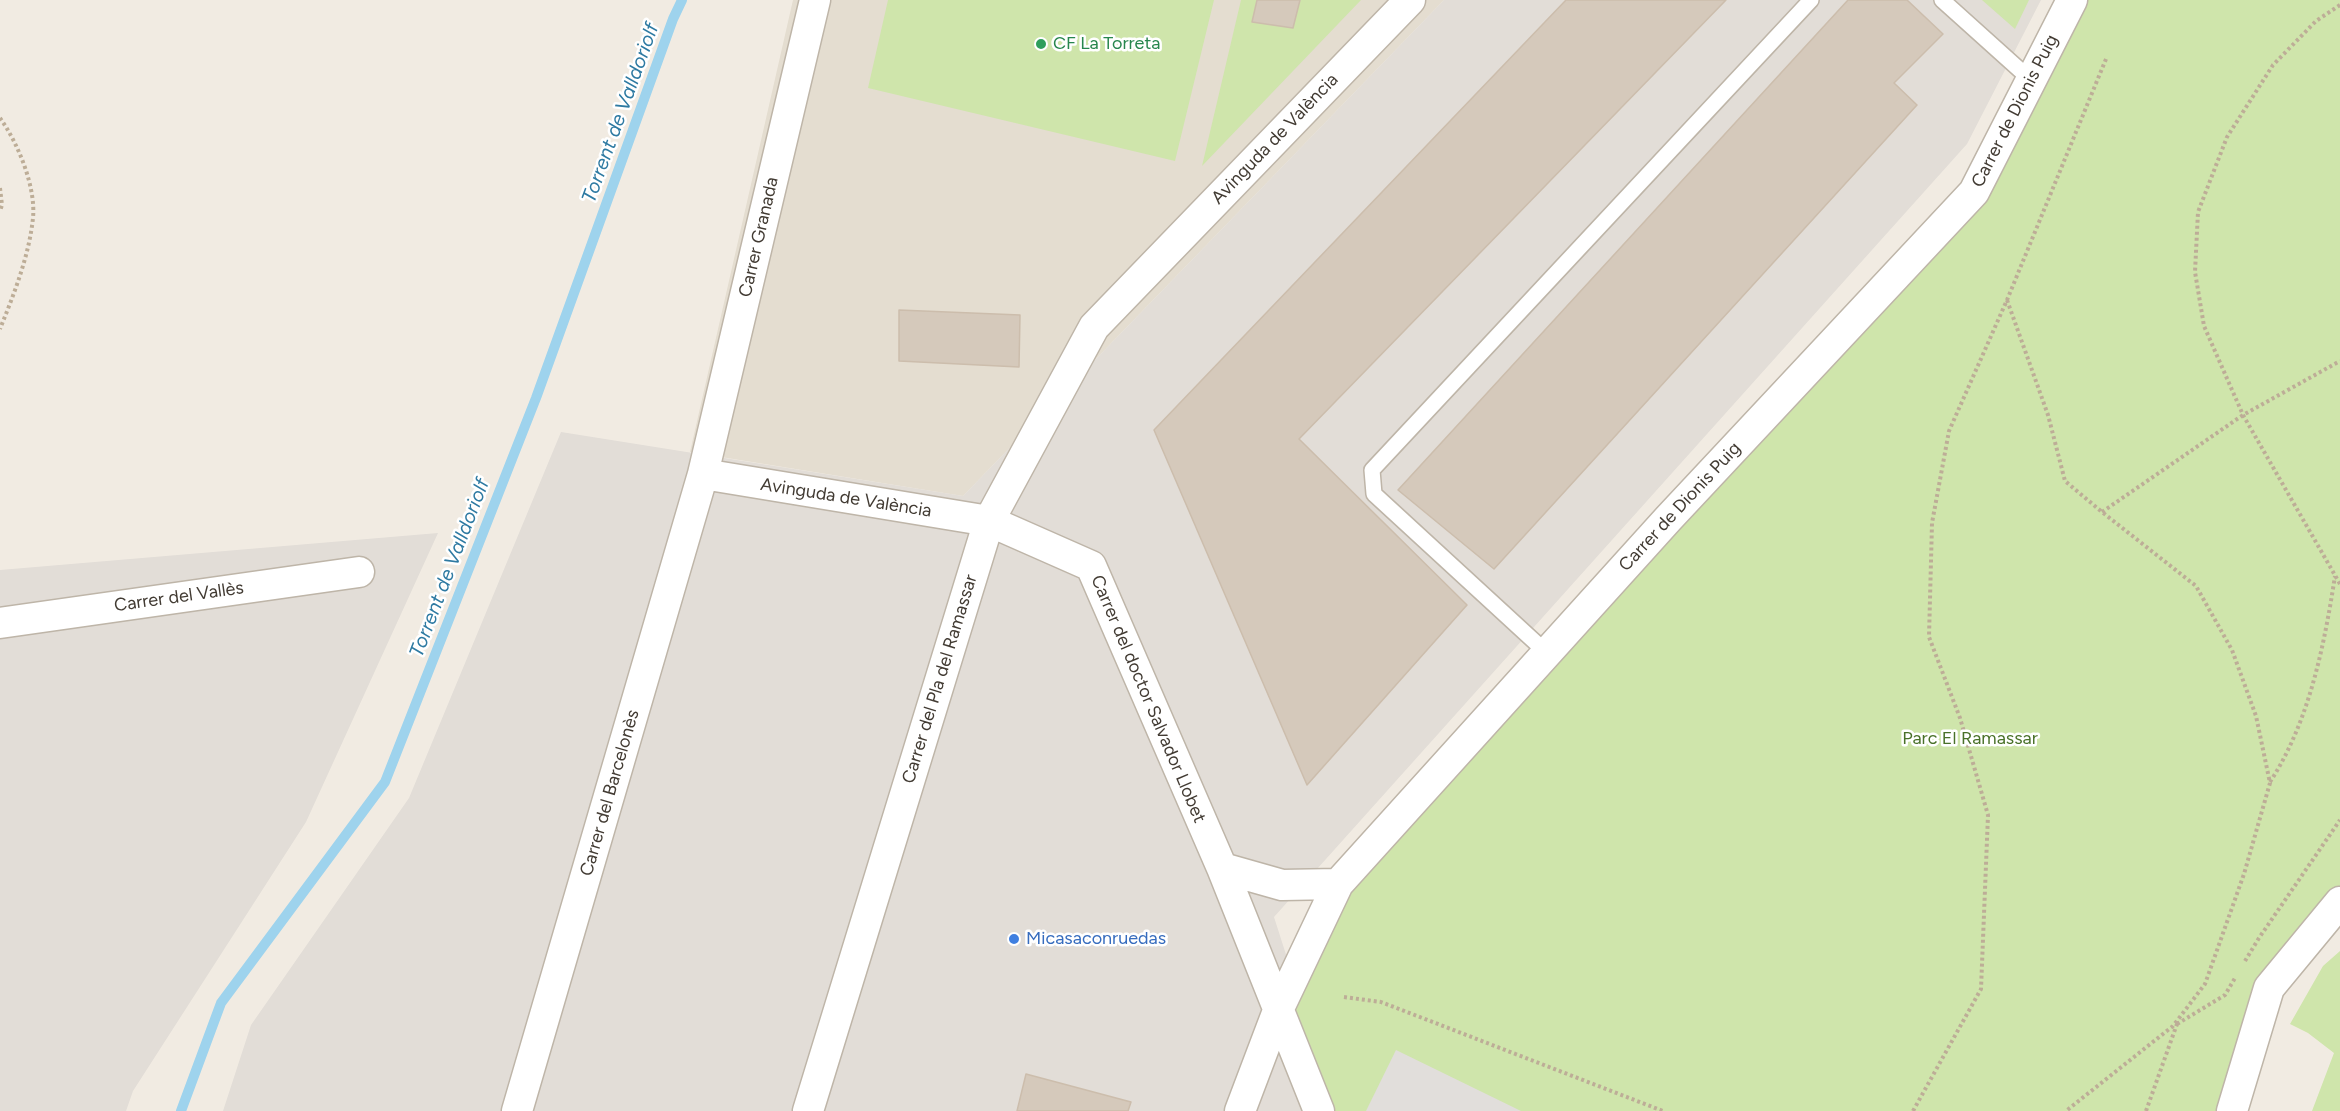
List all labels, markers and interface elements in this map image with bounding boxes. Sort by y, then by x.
water label: Torrent de Valldoriolf [577,20,665,206]
street label: Carrer de Dionis Puig [1967,31,2063,191]
place label: CF La Torreta [1053,33,1160,55]
marker: CF La Torreta [1034,37,1048,51]
street label: Avinguda de València [1207,69,1343,209]
street label: Carrer Granada [735,175,783,299]
street label: Carrer de Dionis Puig [1615,438,1745,576]
street label: Avinguda de València [759,474,933,522]
water label: Torrent de Valldoriolf [405,475,495,661]
street label: Carrer del Pla del Ramassar [898,572,982,786]
street label: Carrer del doctor Salvador Llobet [1086,572,1210,826]
street label: Carrer del Vallès [113,577,245,617]
street label: Carrer del Barcelonès [576,707,644,879]
park label: Parc El Ramassar [1902,728,2038,750]
place label: Micasaconruedas [1026,928,1166,950]
marker: Micasaconruedas [1007,932,1021,946]

